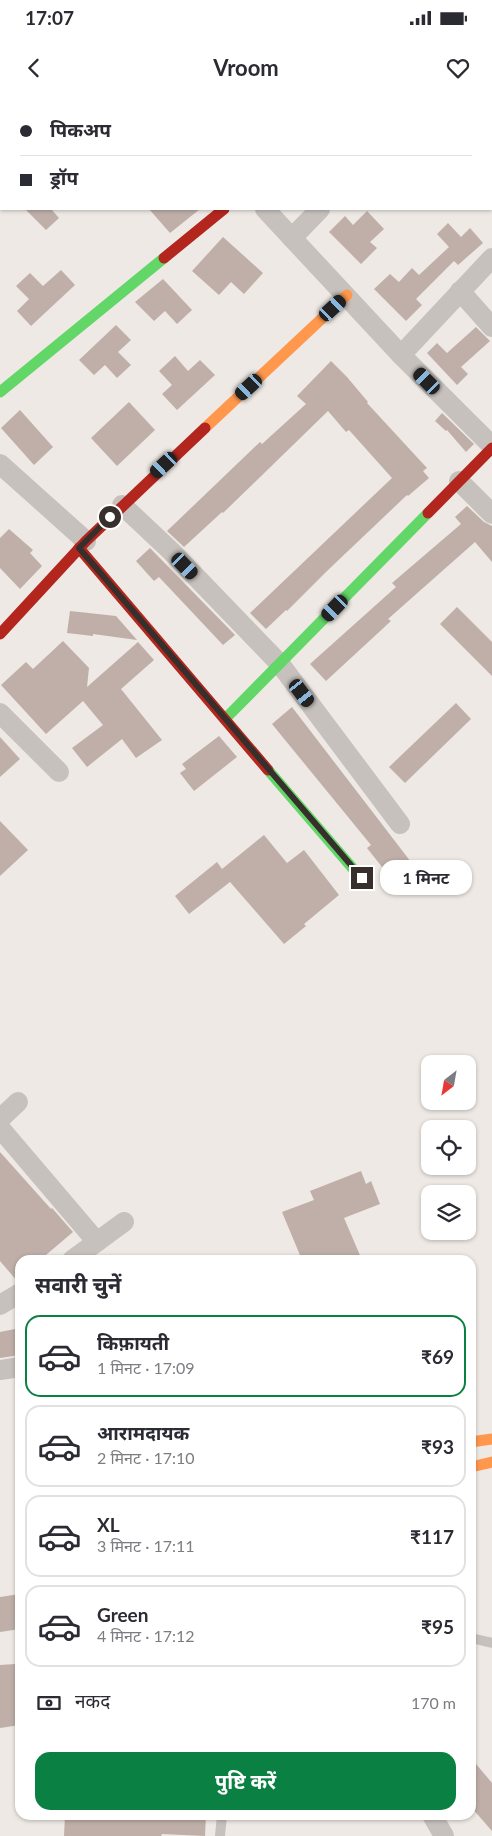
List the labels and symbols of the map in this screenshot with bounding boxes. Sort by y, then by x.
car [316,292,349,324]
car [411,365,442,397]
car [232,371,265,403]
car [147,449,180,481]
route start [99,506,121,528]
car [169,550,200,582]
car [319,592,350,624]
car [286,677,317,709]
callout: 1 मिनट [380,860,472,896]
route end [351,867,373,889]
north arrow [421,1055,476,1110]

